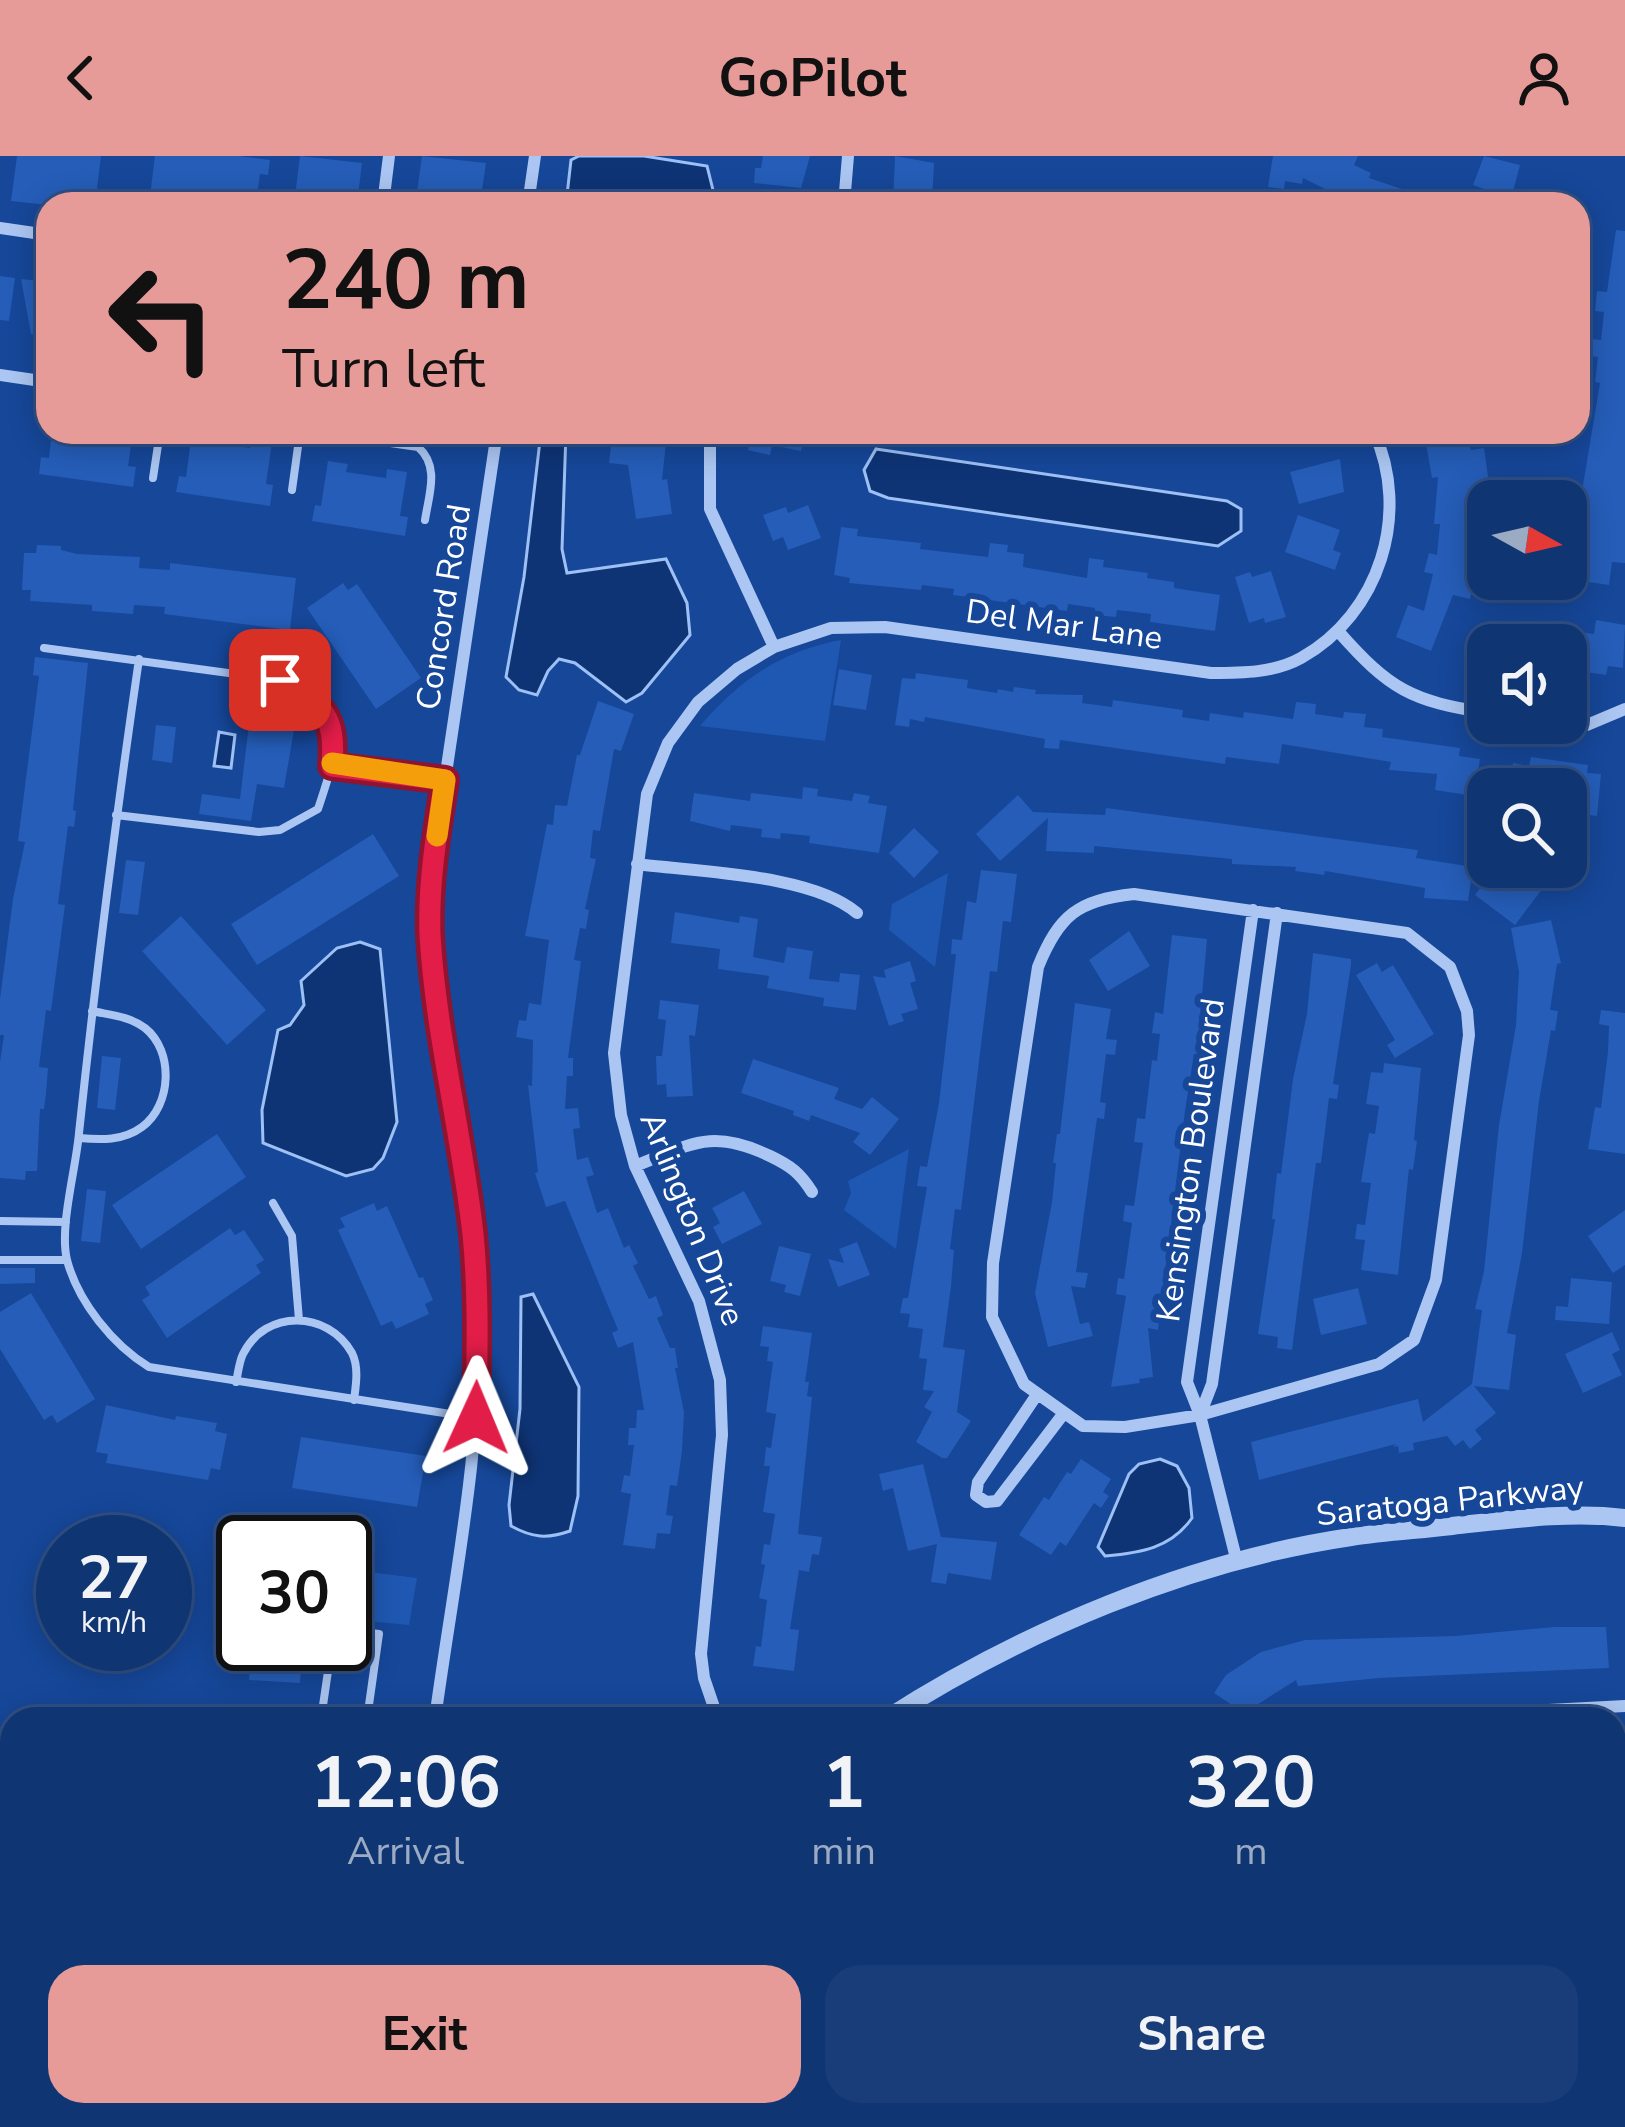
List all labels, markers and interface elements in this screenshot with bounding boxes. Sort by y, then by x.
text: GoPilot [718,41,907,115]
icon: back [48,45,114,111]
icon: person [1511,45,1577,111]
text: 240 m [282,223,530,338]
icon: left [84,240,240,396]
text: Turn left [282,332,485,406]
north arrow [1467,480,1587,600]
map controls [1467,480,1587,888]
street label: Concord Road [406,501,482,713]
street label: Del Mar Lane [963,589,1165,661]
button: sound [1467,624,1587,744]
pin [229,629,331,731]
icon: arrive [247,647,313,713]
button: search [1467,768,1587,888]
street label: Kensington Boulevard [1146,995,1236,1325]
street label: Arlington Drive [629,1106,755,1332]
position arrow [413,1355,539,1481]
street label: Saratoga Parkway [1314,1465,1586,1537]
speed limit sign: 30 [216,1515,372,1671]
text: 27 [78,1537,150,1619]
text: km/h [81,1602,147,1643]
text: 12:06 [310,1734,501,1832]
text: 1 [822,1734,865,1832]
text: 320 [1186,1734,1316,1832]
text: Arrival [347,1825,464,1878]
text: min [811,1825,876,1878]
text: m [1234,1825,1268,1878]
button: Exit [48,1965,801,2103]
button: Share [825,1965,1578,2103]

